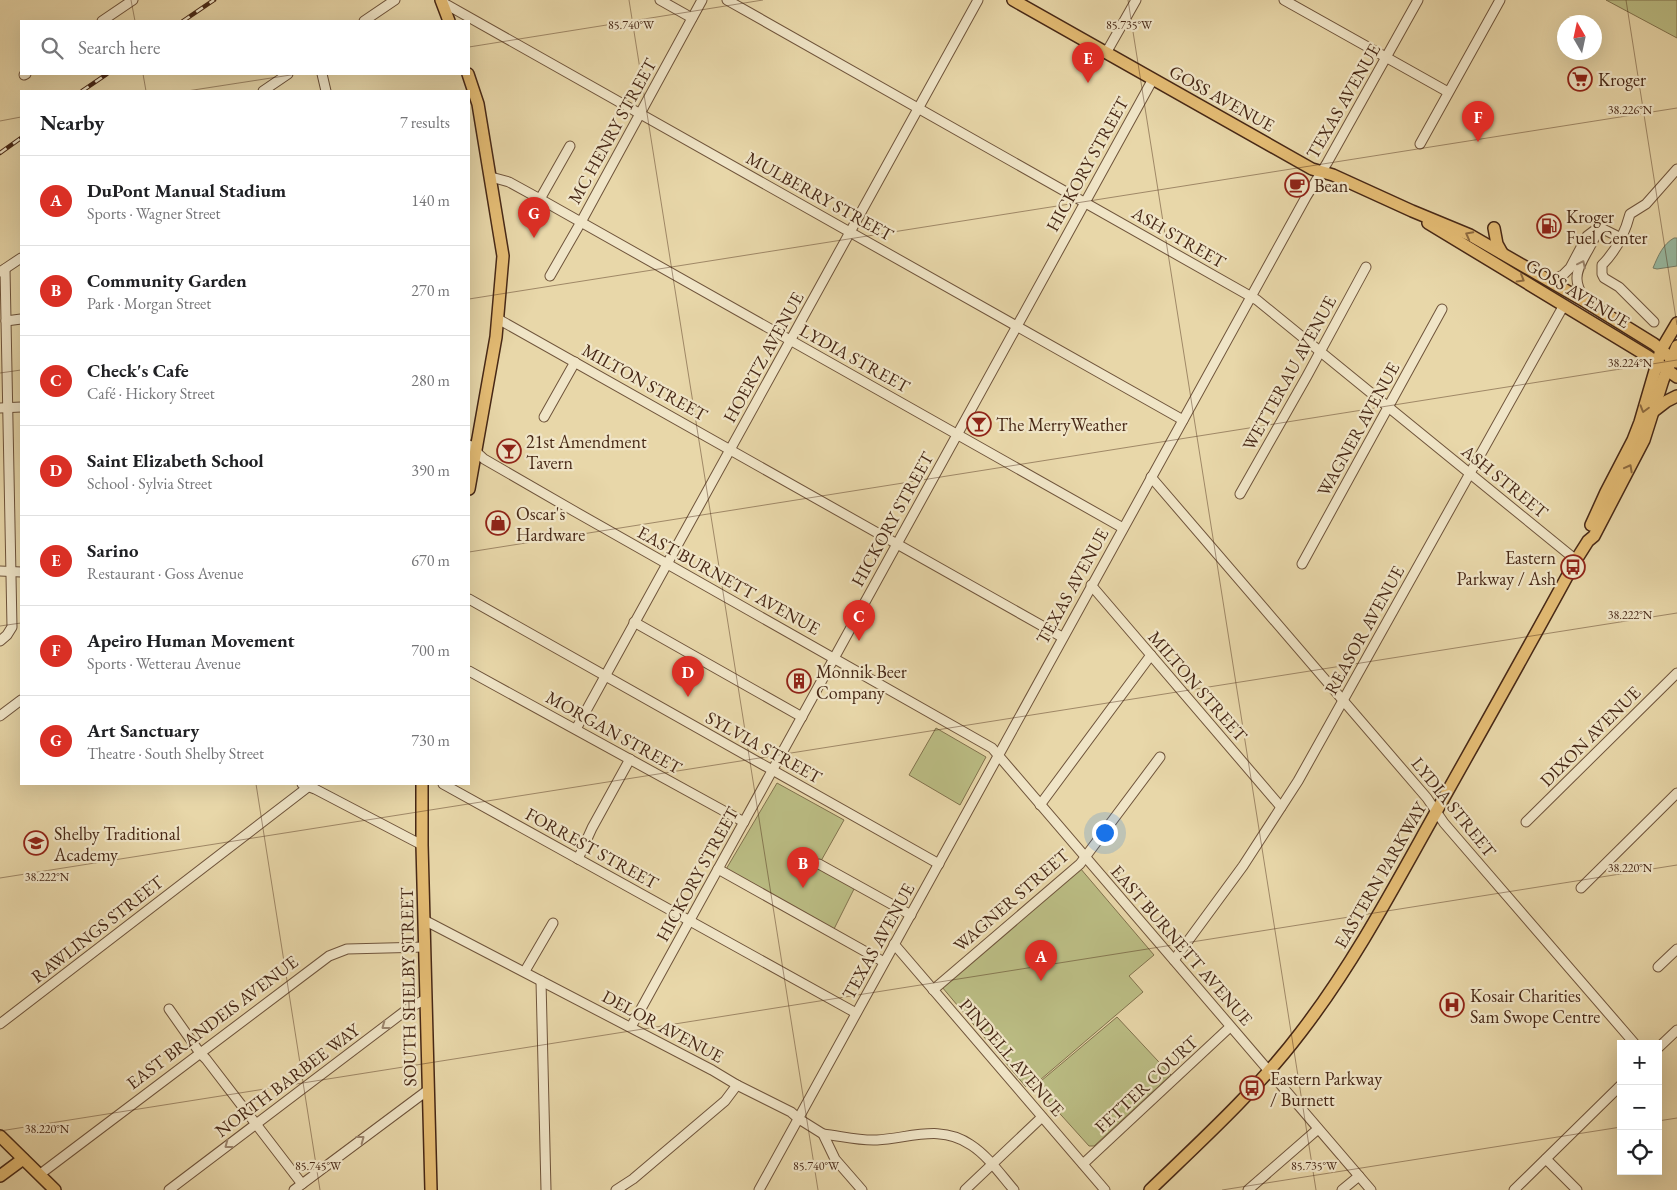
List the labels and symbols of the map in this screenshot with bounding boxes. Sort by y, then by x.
north arrow [1557,15,1602,60]
text: 85.740°W [608,17,655,33]
text: 85.735°W [1106,17,1153,33]
street label: TEXAS AVENUE [1301,39,1385,163]
pin: E [1072,42,1104,83]
street label: MC HENRY STREET [563,53,662,208]
street label: GOSS AVENUE [1165,60,1279,136]
supermarket icon: Kroger [1567,66,1593,92]
place label: Kroger [1598,68,1646,91]
street label: HICKORY STREET [1040,92,1134,235]
pin: F [1462,101,1494,142]
text: 38.226°N [1608,102,1653,118]
street label: MULBERRY STREET [742,146,898,246]
cafe icon: Bean [1284,172,1310,198]
place label: Bean [1314,174,1349,197]
pin: G [518,197,550,238]
street label: ASH STREET [1127,200,1231,274]
place label: Kroger Fuel Center [1566,205,1648,249]
fuel station icon: Kroger Fuel Center [1536,213,1562,239]
one-way arrow [1465,231,1474,241]
street label: GOSS AVENUE [1522,253,1634,333]
one-way arrow [1576,260,1586,269]
one-way arrow [1516,272,1525,282]
street label: HOERTZ AVENUE [718,288,808,426]
street label: WETTERAU AVENUE [1237,291,1341,455]
street label: LYDIA STREET [796,318,915,398]
street label: MILTON STREET [578,338,712,426]
text: 38.224°N [1608,355,1653,371]
street label: WAGNER AVENUE [1312,358,1404,500]
one-way arrow [1639,404,1649,412]
bar icon: The MerryWeather [966,411,992,437]
place label: The MerryWeather [996,413,1128,436]
place label: 21st Amendment Tavern [526,430,647,474]
bar icon: 21st Amendment Tavern [496,438,522,464]
street label: ASH STREET [1456,439,1554,523]
street label: HICKORY STREET [845,447,939,590]
one-way arrow [1623,465,1633,474]
place label: Oscar's Hardware [516,502,585,546]
shop icon: Oscar's Hardware [485,510,511,536]
street label: EAST BURNETT AVENUE [634,520,824,640]
street label: TEXAS AVENUE [1031,524,1113,648]
place label: Eastern Parkway / Ash [1456,546,1556,590]
bus stop icon: Eastern Parkway / Ash [1560,554,1586,580]
street label: REASOR AVENUE [1319,562,1409,698]
pin: C [843,600,875,641]
text: 38.222°N [1608,607,1653,623]
street label: MILTON STREET [1144,626,1253,747]
pin: D [672,656,704,697]
place label: Monnik Beer Company [816,660,907,704]
building icon: Monnik Beer Company [786,668,812,694]
street label: DIXON AVENUE [1535,681,1645,791]
street label: MORGAN STREET [542,685,687,779]
street label: SYLVIA STREET [702,706,827,789]
street label: LYDIA STREET [1407,752,1502,862]
street label: EASTERN PARKWAY [1329,796,1432,952]
street label: FORREST STREET [522,802,663,894]
street label: HICKORY STREET [650,802,744,945]
your location [1092,820,1118,846]
place label: Shelby Traditional Academy [53,822,180,866]
school or university icon: Shelby Traditional Academy [23,830,49,856]
street label: WAGNER STREET [949,844,1073,956]
pin: B [787,847,819,888]
street label: EAST BURNETT AVENUE [1106,860,1258,1030]
text: 38.220°N [1608,860,1653,876]
text: 38.222°N [25,869,70,885]
street label: RAWLINGS STREET [26,870,168,988]
street label: TEXAS AVENUE [837,879,919,1003]
street label: SOUTH SHELBY STREET [395,886,421,1087]
pin: A [1025,940,1057,981]
street label: EAST BRANDEIS AVENUE [122,950,302,1094]
street label: DELOR AVENUE [598,984,728,1068]
place label: Kosair Charities Sam Swope Centre [1470,984,1600,1028]
hospital icon: Kosair Charities Sam Swope Centre [1439,992,1465,1018]
street label: PINDELL AVENUE [955,993,1069,1121]
street label: NORTH BARBEE WAY [210,1017,365,1142]
one-way arrow [381,1020,391,1029]
street label: FETTER COURT [1090,1030,1203,1138]
place label: Eastern Parkway / Burnett [1270,1067,1382,1111]
bus stop icon: Eastern Parkway / Burnett [1239,1075,1265,1101]
text: 38.220°N [25,1121,70,1137]
one-way arrow [355,1137,364,1145]
one-way arrow [225,1140,234,1148]
text: 85.745°W [295,1158,342,1174]
text: 85.740°W [793,1158,840,1174]
text: 85.735°W [1291,1158,1338,1174]

